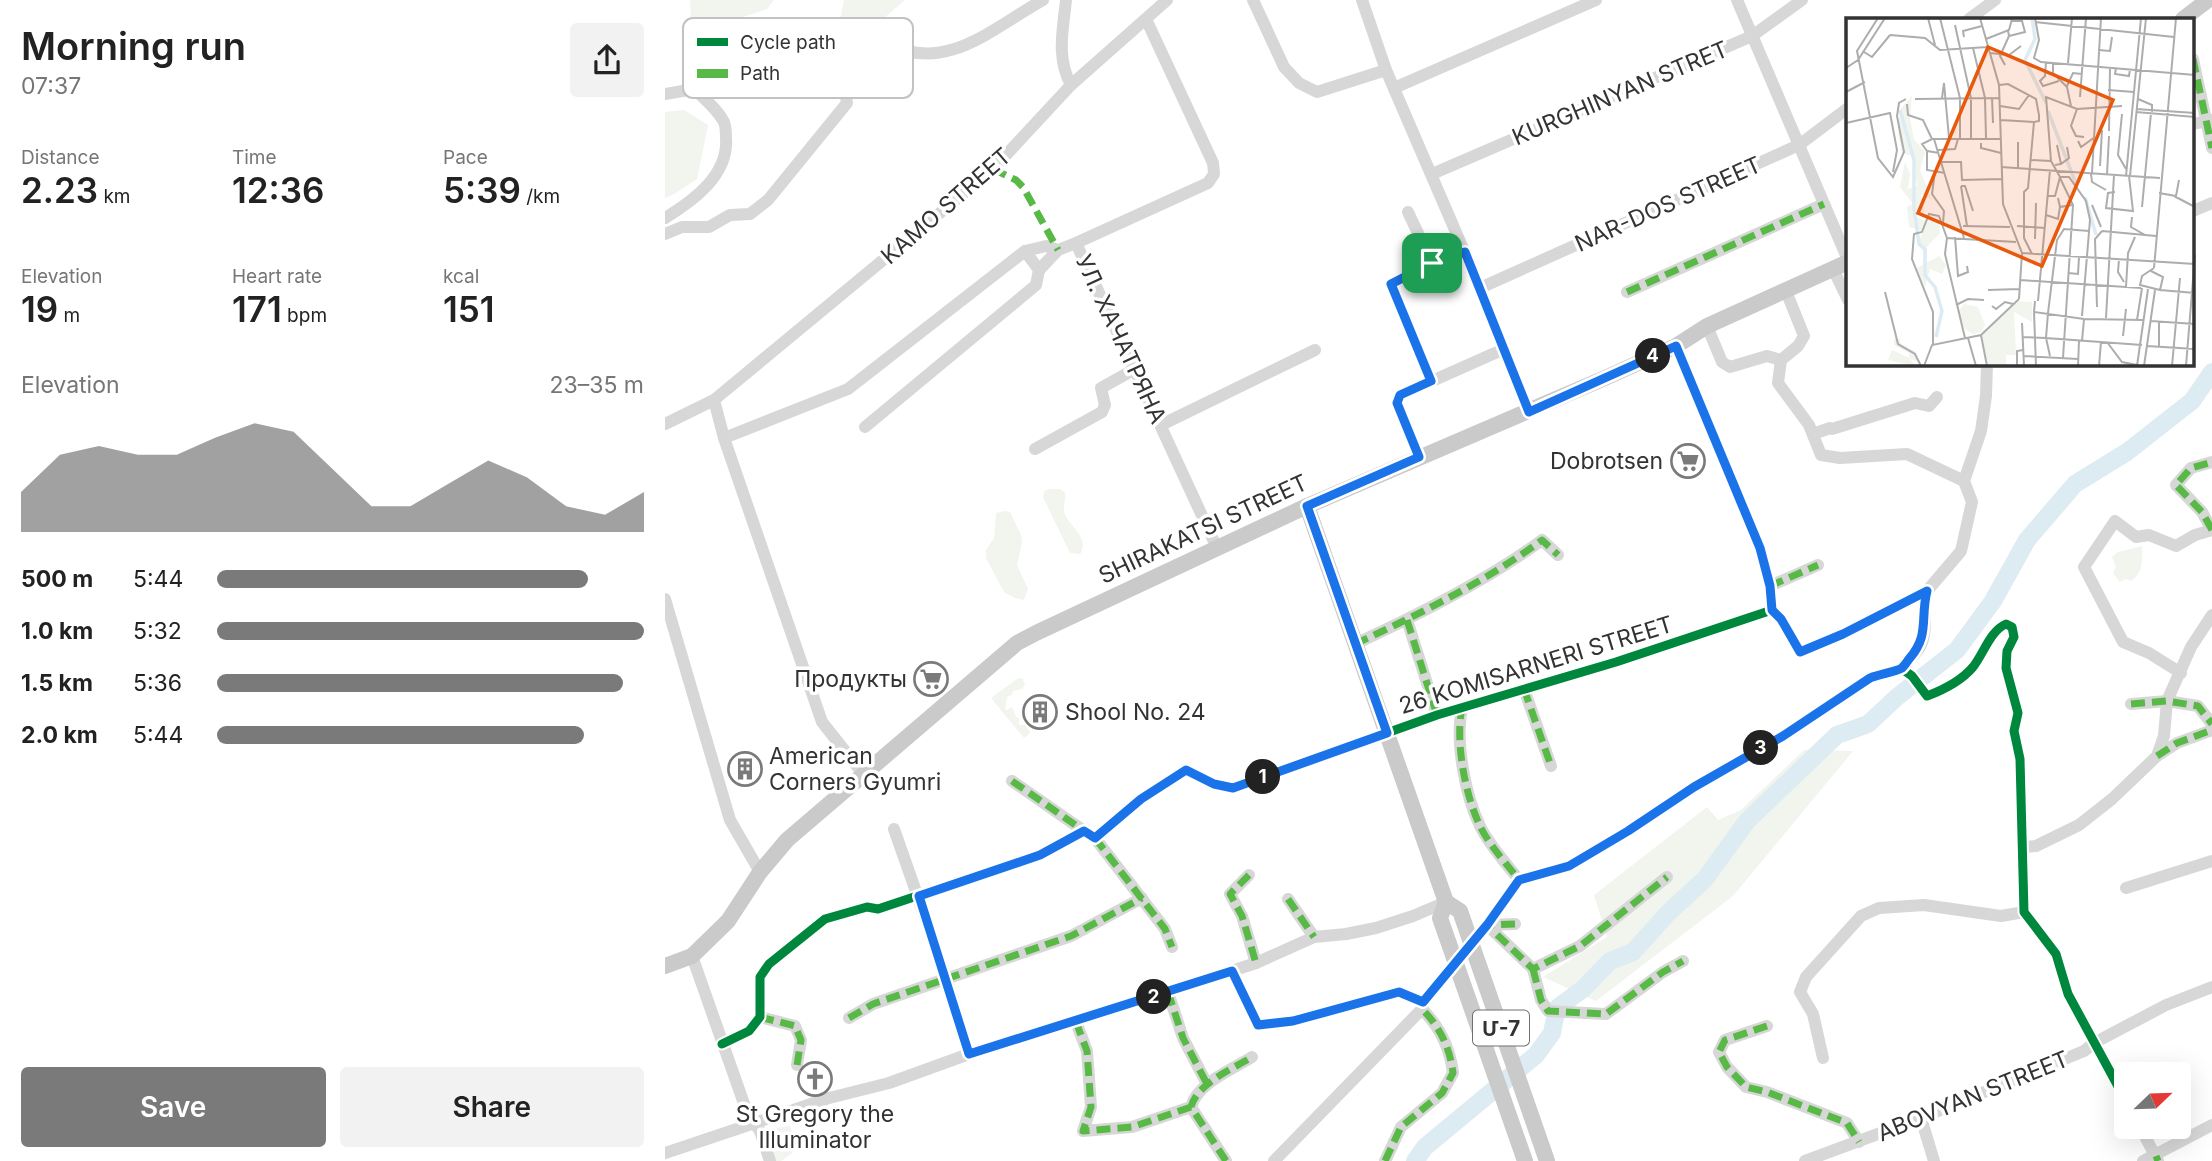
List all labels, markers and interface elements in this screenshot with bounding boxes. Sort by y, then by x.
legend [683,18,913,98]
inset map [1846,18,2195,366]
text: Morning run [21,23,246,69]
button: share [570,23,644,97]
text: Cycle path [740,31,836,54]
street label: KURGHINYAN STRET [1508,35,1732,151]
text: Path [740,62,780,85]
text: 07:37 [21,72,81,100]
street label: KAMO STREET [875,142,1017,270]
text: Distance [21,146,99,169]
text: Time [232,146,277,169]
text: Pace [443,146,488,169]
street label: NAR-DOS STREET [1571,150,1765,258]
text: 2.23 [21,169,98,211]
text: 12:36 [232,169,324,211]
text: 5:39 [443,169,521,211]
text: km [98,185,130,208]
text: /km [521,185,560,208]
pin [1402,233,1462,293]
icon: arrive [1413,244,1451,282]
street label: УЛ. ХАЧАТРЯНА [1070,250,1173,428]
text: Elevation [21,265,102,288]
text: Heart rate [232,265,322,288]
text: kcal [443,265,479,288]
text: 19 [21,288,58,330]
text: 171 [232,288,282,330]
text: 151 [443,288,495,330]
text: m [58,304,80,327]
text: bpm [282,304,327,327]
pin: 4 [1635,338,1671,374]
text: 4 [1646,344,1659,367]
text: Elevation [21,371,120,399]
text: 23–35 m [549,371,644,399]
supermarket icon: Dobrotsen [1669,442,1707,480]
place label: Dobrotsen [1550,447,1663,475]
street label: SHIRAKATSI STREET [1094,468,1312,590]
text: 500 m [21,565,93,593]
text: 5:44 [133,565,183,593]
street label: 26 KOMISARNERI STREET [1396,610,1676,720]
text: 1.0 km [21,617,93,645]
text: 5:32 [133,617,182,645]
supermarket icon: Продукты [912,660,950,698]
place label: Продукты [794,665,907,693]
text: 1.5 km [21,669,93,697]
text: 5:36 [133,669,182,697]
building icon: Shool No. 24 [1021,693,1059,731]
place label: Shool No. 24 [1065,698,1206,726]
text: 2.0 km [21,721,98,749]
text: 5:44 [133,721,183,749]
pin: 3 [1743,730,1779,766]
text: 3 [1754,736,1767,759]
place label: American Corners Gyumri [769,742,941,796]
building icon: American Corners Gyumri [726,750,764,788]
pin: 1 [1245,760,1281,794]
text: 1 [1258,765,1267,788]
pin: 2 [1137,979,1171,1014]
text: 2 [1148,985,1159,1008]
road number: Մ-7 [1473,1010,1529,1046]
street label: ABOVYAN STREET [1873,1045,2073,1147]
church icon: St Gregory the Illuminator [796,1060,834,1098]
north arrow [2114,1062,2191,1139]
map controls [2114,1062,2191,1139]
button: Save [21,1067,326,1147]
button: Share [340,1067,644,1147]
place label: St Gregory the Illuminator [736,1100,894,1154]

